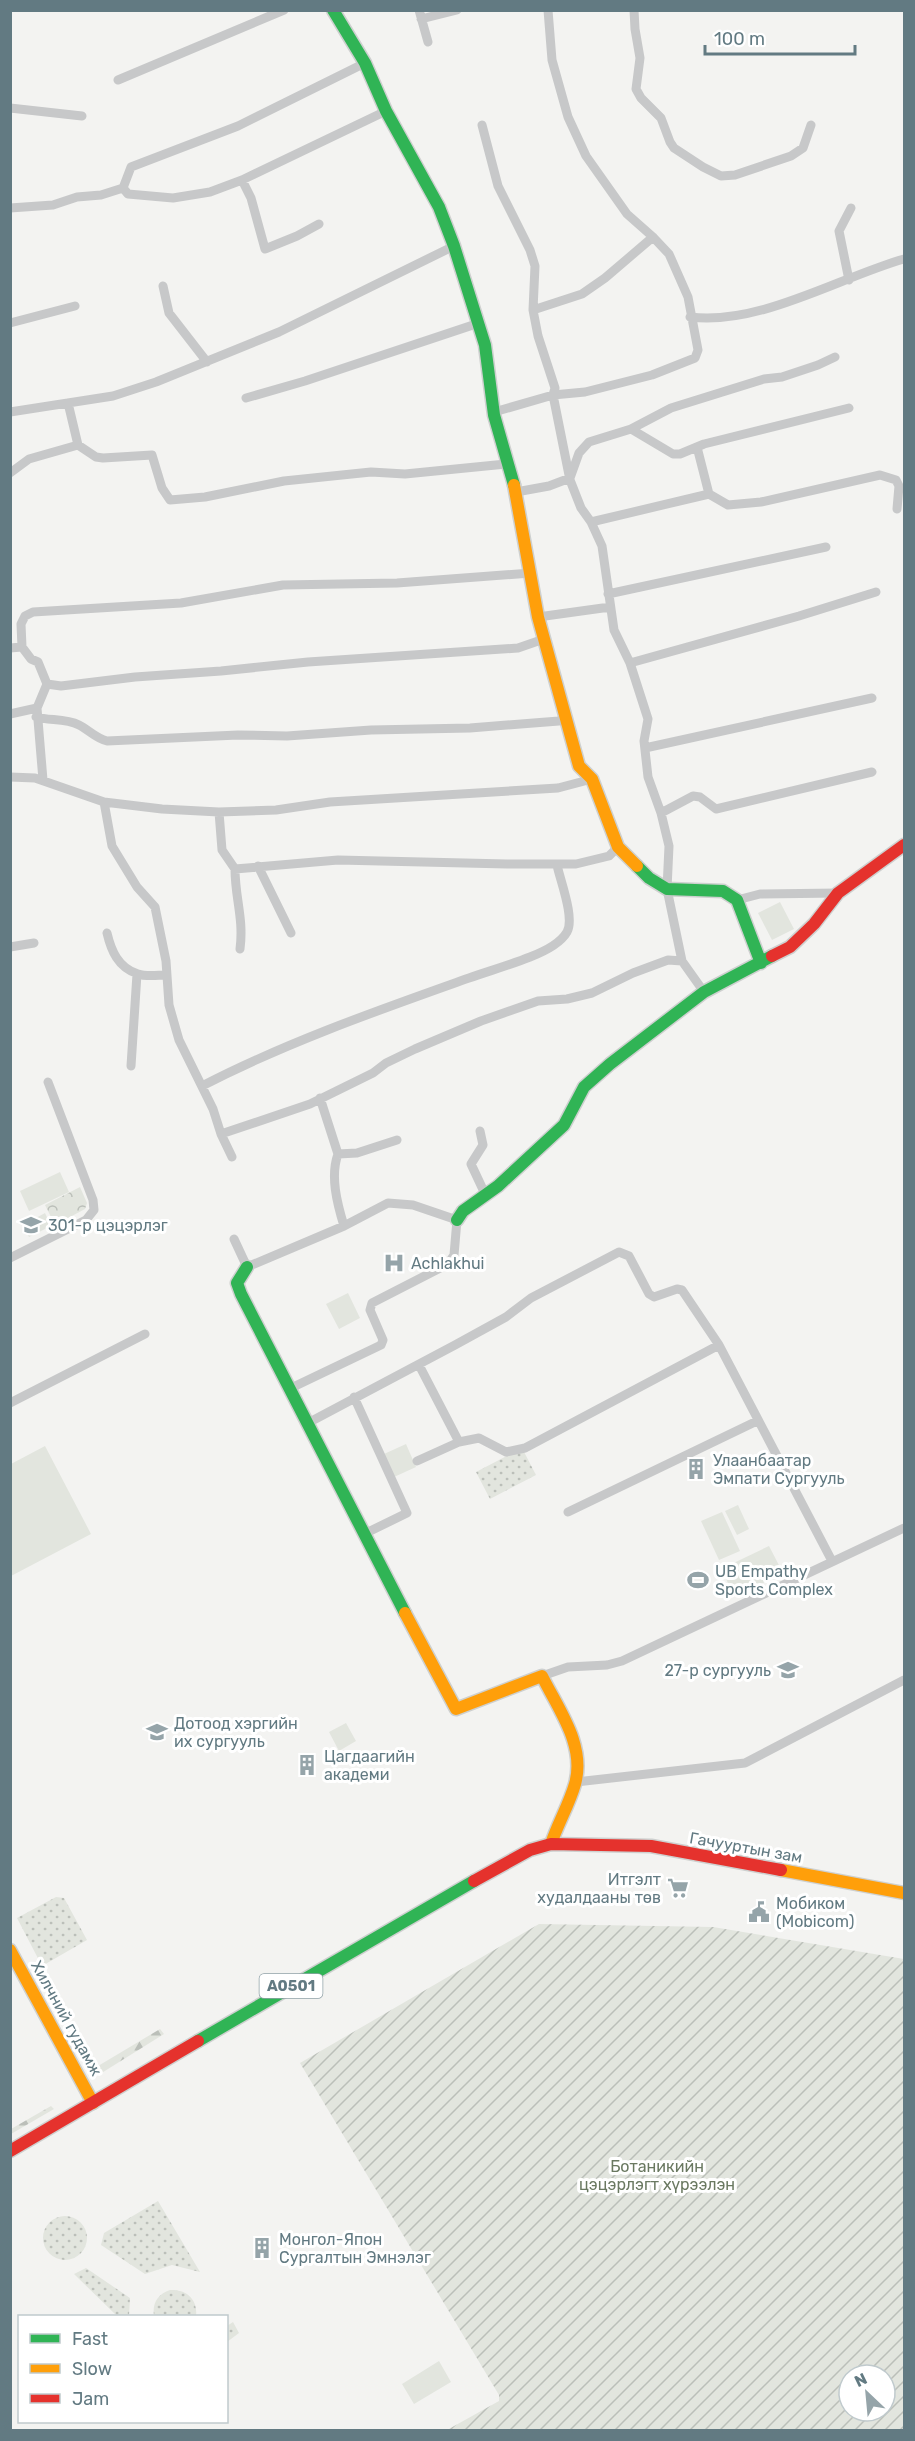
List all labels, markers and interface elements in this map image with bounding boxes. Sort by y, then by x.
scale bar [705,18,855,56]
text: 100 m [714,28,765,50]
school or university icon: 301-р цэцэрлэг [19,1213,43,1237]
place label: 301-р цэцэрлэг [48,1216,168,1235]
hospital icon: Achlakhui [382,1251,406,1275]
place label: Achlakhui [411,1254,484,1273]
place label: Улаанбаатар Эмпати Сургууль [713,1451,845,1488]
building icon: Улаанбаатар Эмпати Сургууль [684,1457,708,1481]
place label: UB Empathy Sports Complex [715,1562,833,1599]
sports icon: UB Empathy Sports Complex [686,1568,710,1592]
school or university icon: 27-р сургууль [776,1658,800,1682]
place label: 27-р сургууль [664,1661,771,1680]
place label: Дотоод хэргийн их сургууль [174,1714,298,1751]
school or university icon: Дотоод хэргийн их сургууль [145,1720,169,1744]
place label: Цагдаагийн академи [324,1747,415,1784]
building icon: Цагдаагийн академи [295,1753,319,1777]
street label: Гачууртын зам [688,1828,804,1867]
place label: Итгэлт худалдааны төв [537,1870,661,1907]
supermarket icon: Итгэлт худалдааны төв [666,1876,690,1900]
place label: Мобиком (Mobicom) [776,1894,854,1931]
public building icon: Мобиком (Mobicom) [747,1900,771,1924]
street label: Хилчний гудамж [27,1957,106,2079]
road number: A0501 [260,1974,322,1998]
park label: Ботаникийн цэцэрлэгт хүрээлэн [579,2157,735,2194]
place label: Монгол-Япон Сургалтын Эмнэлэг [279,2230,431,2267]
building icon: Монгол-Япон Сургалтын Эмнэлэг [250,2236,274,2260]
legend [18,2315,228,2423]
text: Fast [72,2328,108,2350]
text: Slow [72,2358,112,2380]
north arrow [837,2363,897,2423]
text: N [851,2369,870,2391]
text: Jam [72,2388,109,2410]

